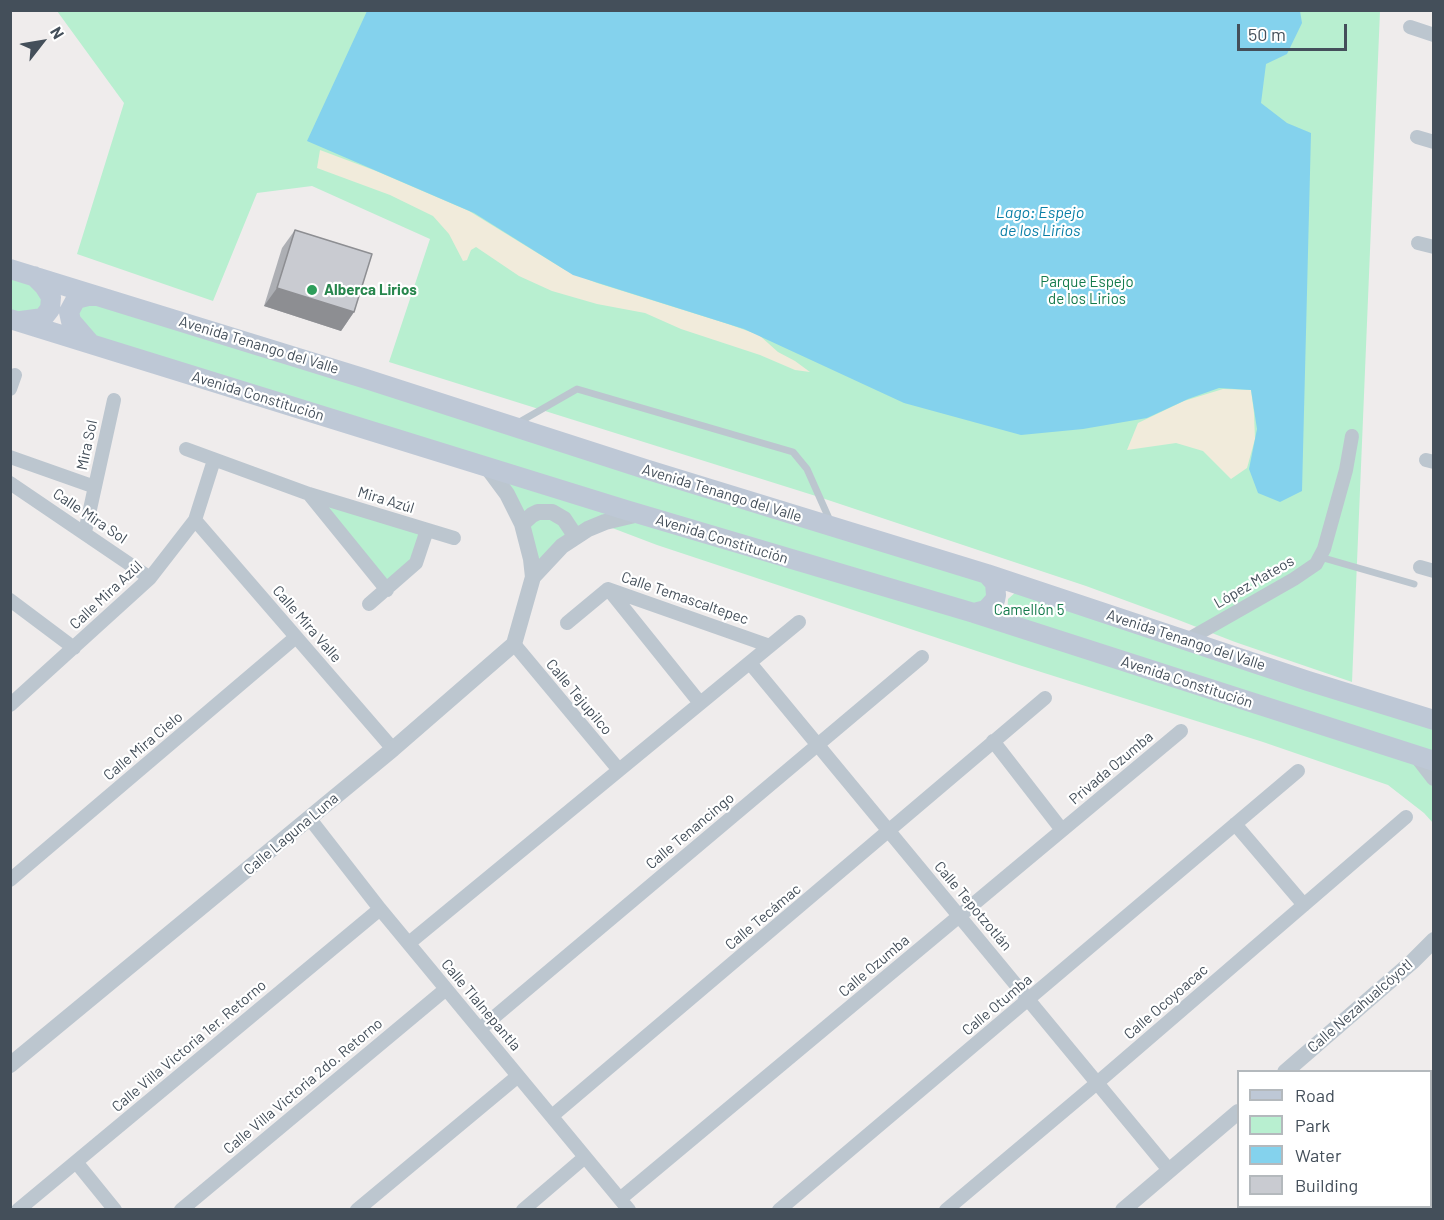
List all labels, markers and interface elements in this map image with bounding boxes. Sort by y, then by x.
north arrow [12,12,72,72]
scale bar [1240,12,1350,50]
text: N [47,23,69,42]
text: 50 m [1248,23,1286,45]
water label: Lago: Espejo de los Lirios [996,203,1084,241]
park label: Parque Espejo de los Lirios [1040,273,1134,308]
place label: Alberca Lirios [324,281,417,299]
marker: Alberca Lirios [305,283,319,297]
street label: Avenida Tenango del Valle [177,312,341,378]
street label: Avenida Constitución [190,367,326,425]
street label: Mira Sol [73,418,101,472]
street label: Avenida Tenango del Valle [640,460,804,526]
street label: Mira Azúl [356,483,416,517]
street label: Calle Mira Sol [49,485,131,547]
street label: Avenida Constitución [654,510,790,568]
street label: López Mateos [1211,552,1297,612]
street label: Calle Mira Azúl [66,557,146,633]
street label: Calle Temascaltepec [619,568,751,628]
street label: Calle Mira Valle [269,582,345,666]
park label: Camellón 5 [994,601,1064,619]
street label: Avenida Tenango del Valle [1104,606,1268,674]
street label: Avenida Constitución [1119,652,1255,712]
street label: Calle Tejupilco [542,656,616,738]
street label: Calle Mira Cielo [100,708,186,784]
street label: Privada Ozumba [1065,728,1157,808]
street label: Calle Laguna Luna [240,789,342,879]
street label: Calle Tenancingo [642,789,738,873]
street label: Calle Tepotzotlán [930,858,1016,954]
street label: Calle Tecámac [721,880,805,954]
street label: Calle Ozumba [835,931,913,1001]
street label: Calle Tlalnepantla [437,955,525,1055]
street label: Calle Nezahualcóyotl [1304,955,1416,1057]
street label: Calle Ocoyoacac [1120,961,1212,1043]
street label: Calle Otumba [958,971,1036,1039]
street label: Calle Villa Victoria 1er. Retorno [108,976,270,1116]
street label: Calle Villa Victoria 2do. Retorno [220,1014,386,1158]
legend [1237,1070,1432,1208]
text: Road [1295,1084,1335,1106]
text: Park [1295,1114,1330,1136]
text: Water [1295,1144,1342,1166]
text: Building [1295,1174,1358,1196]

